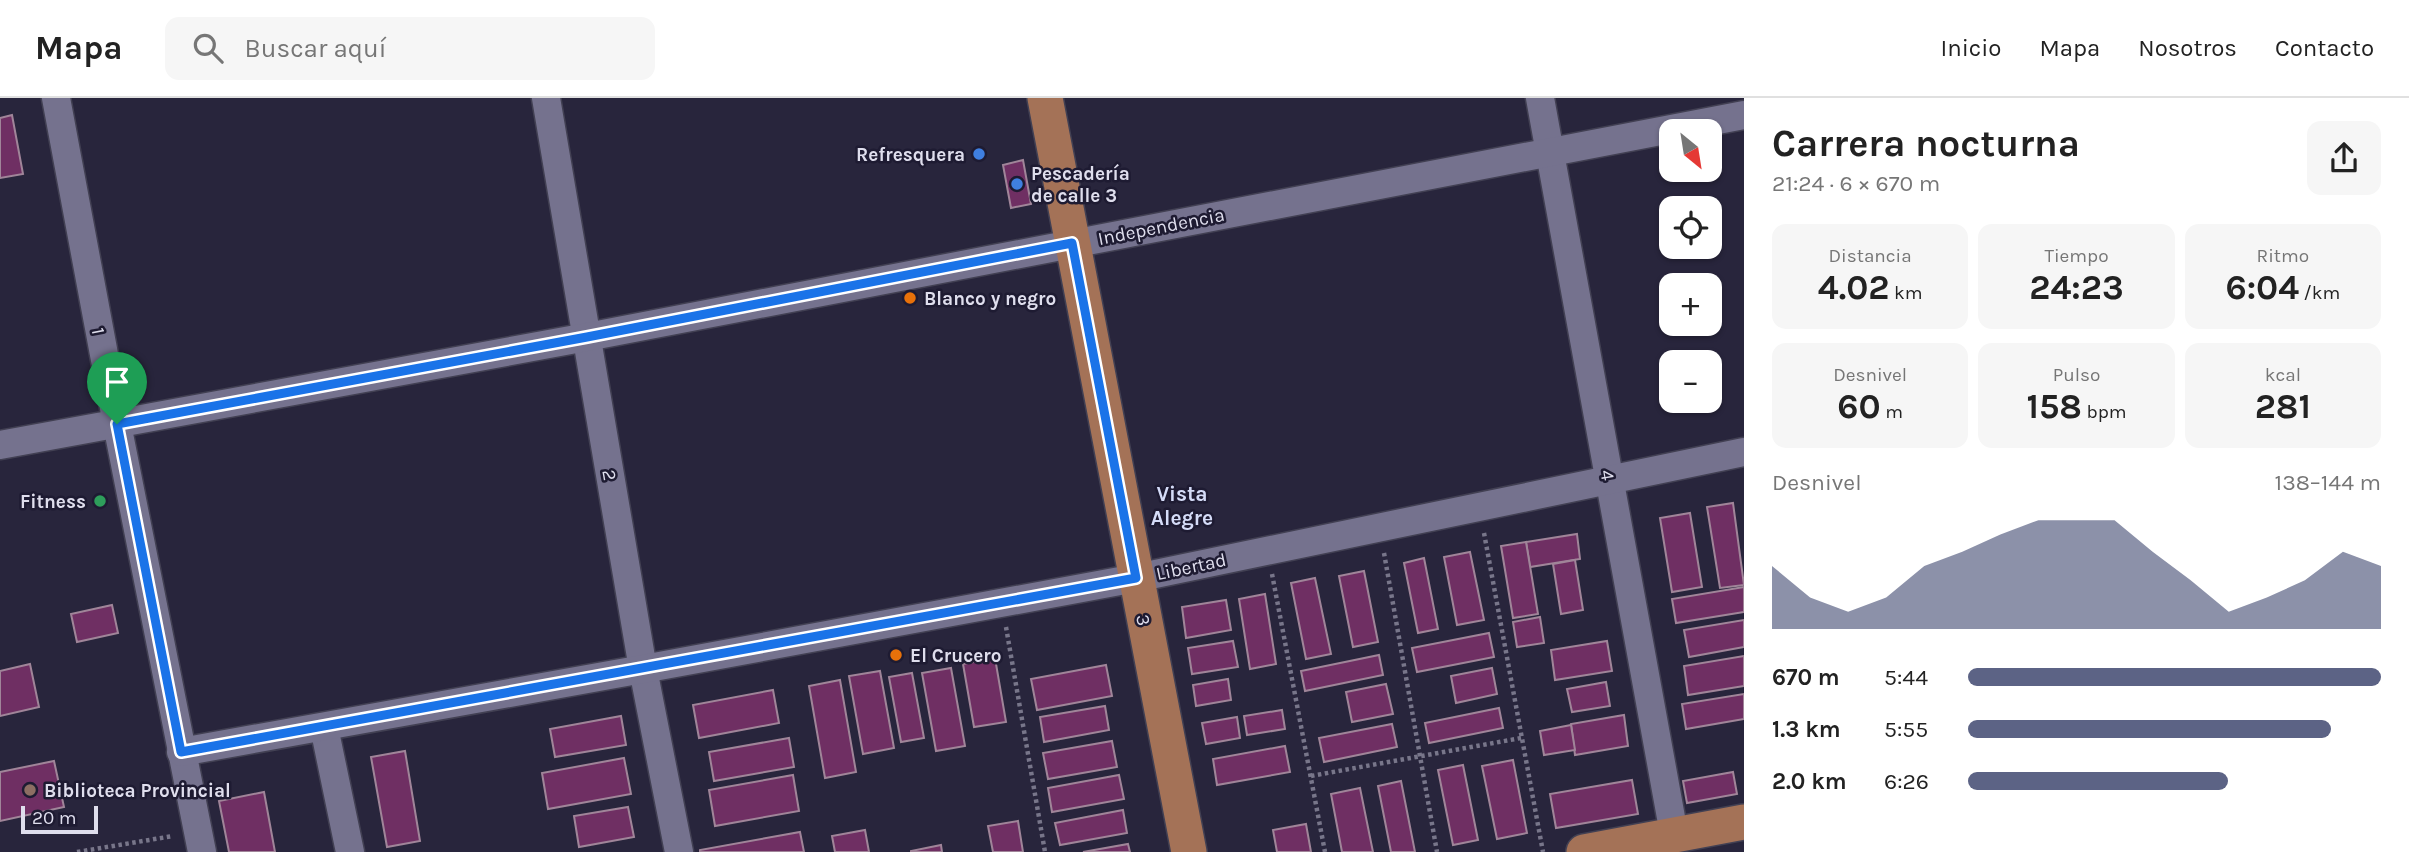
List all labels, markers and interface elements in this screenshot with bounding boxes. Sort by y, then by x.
search box [165,17,655,80]
text: Mapa [35,29,123,67]
icon: search [189,29,227,67]
text: Buscar aquí [245,33,386,64]
text: Inicio [1940,34,2001,62]
text: Mapa [2039,34,2100,62]
text: Nosotros [2138,34,2237,62]
text: Contacto [2275,34,2374,62]
north arrow [1659,119,1722,182]
map controls [1659,119,1722,413]
text: Carrera nocturna [1772,121,2080,166]
button: share [2307,121,2381,195]
place label: Refresquera [856,144,965,166]
marker: Refresquera [971,146,987,162]
place label: Pescadería de calle 3 [1031,163,1130,207]
text: 21:24 · 6 × 670 m [1772,170,1940,197]
marker: Pescadería de calle 3 [1009,176,1025,192]
button: locate [1659,196,1722,259]
street label: Independencia [1096,204,1226,250]
text: Distancia [1829,245,1912,267]
text: Tiempo [2044,245,2109,267]
text: Ritmo [2257,245,2309,267]
text: 4.02 [1818,267,1890,308]
text: 24:23 [2029,267,2124,308]
text: 6:04 [2225,267,2299,308]
button: + [1659,273,1722,336]
text: km [1890,282,1923,304]
text: /km [2299,282,2340,304]
place label: Blanco y negro [924,288,1056,310]
marker: Blanco y negro [902,290,918,306]
street label: 1 [87,326,109,336]
button: − [1659,350,1722,413]
pin [87,352,147,424]
icon: arrive [98,363,136,401]
text: Desnivel [1833,364,1907,386]
text: Pulso [2053,364,2100,386]
text: kcal [2265,364,2301,386]
text: 60 [1837,386,1881,427]
text: 158 [2026,386,2082,427]
text: 281 [2255,386,2311,427]
text: m [1881,401,1903,423]
text: bpm [2082,401,2127,423]
street label: 2 [597,468,621,483]
street label: 4 [1595,468,1619,483]
text: Desnivel [1772,469,1862,496]
text: 138–144 m [2275,469,2381,496]
district label: Vista Alegre [1151,482,1213,530]
place label: Fitness [20,491,86,513]
marker: Fitness [92,493,108,509]
street label: Libertad [1154,549,1228,585]
street label: 3 [1131,613,1155,628]
place label: El Crucero [910,645,1002,667]
marker: El Crucero [888,647,904,663]
text: 670 m [1772,664,1840,691]
text: 5:44 [1884,664,1928,691]
text: 1.3 km [1772,716,1841,743]
text: 5:55 [1884,716,1928,743]
text: 2.0 km [1772,768,1847,795]
text: 6:26 [1884,768,1929,795]
place label: Biblioteca Provincial [44,780,231,802]
marker: Biblioteca Provincial [22,782,38,798]
scale bar [21,803,98,835]
text: 20 m [32,807,77,829]

